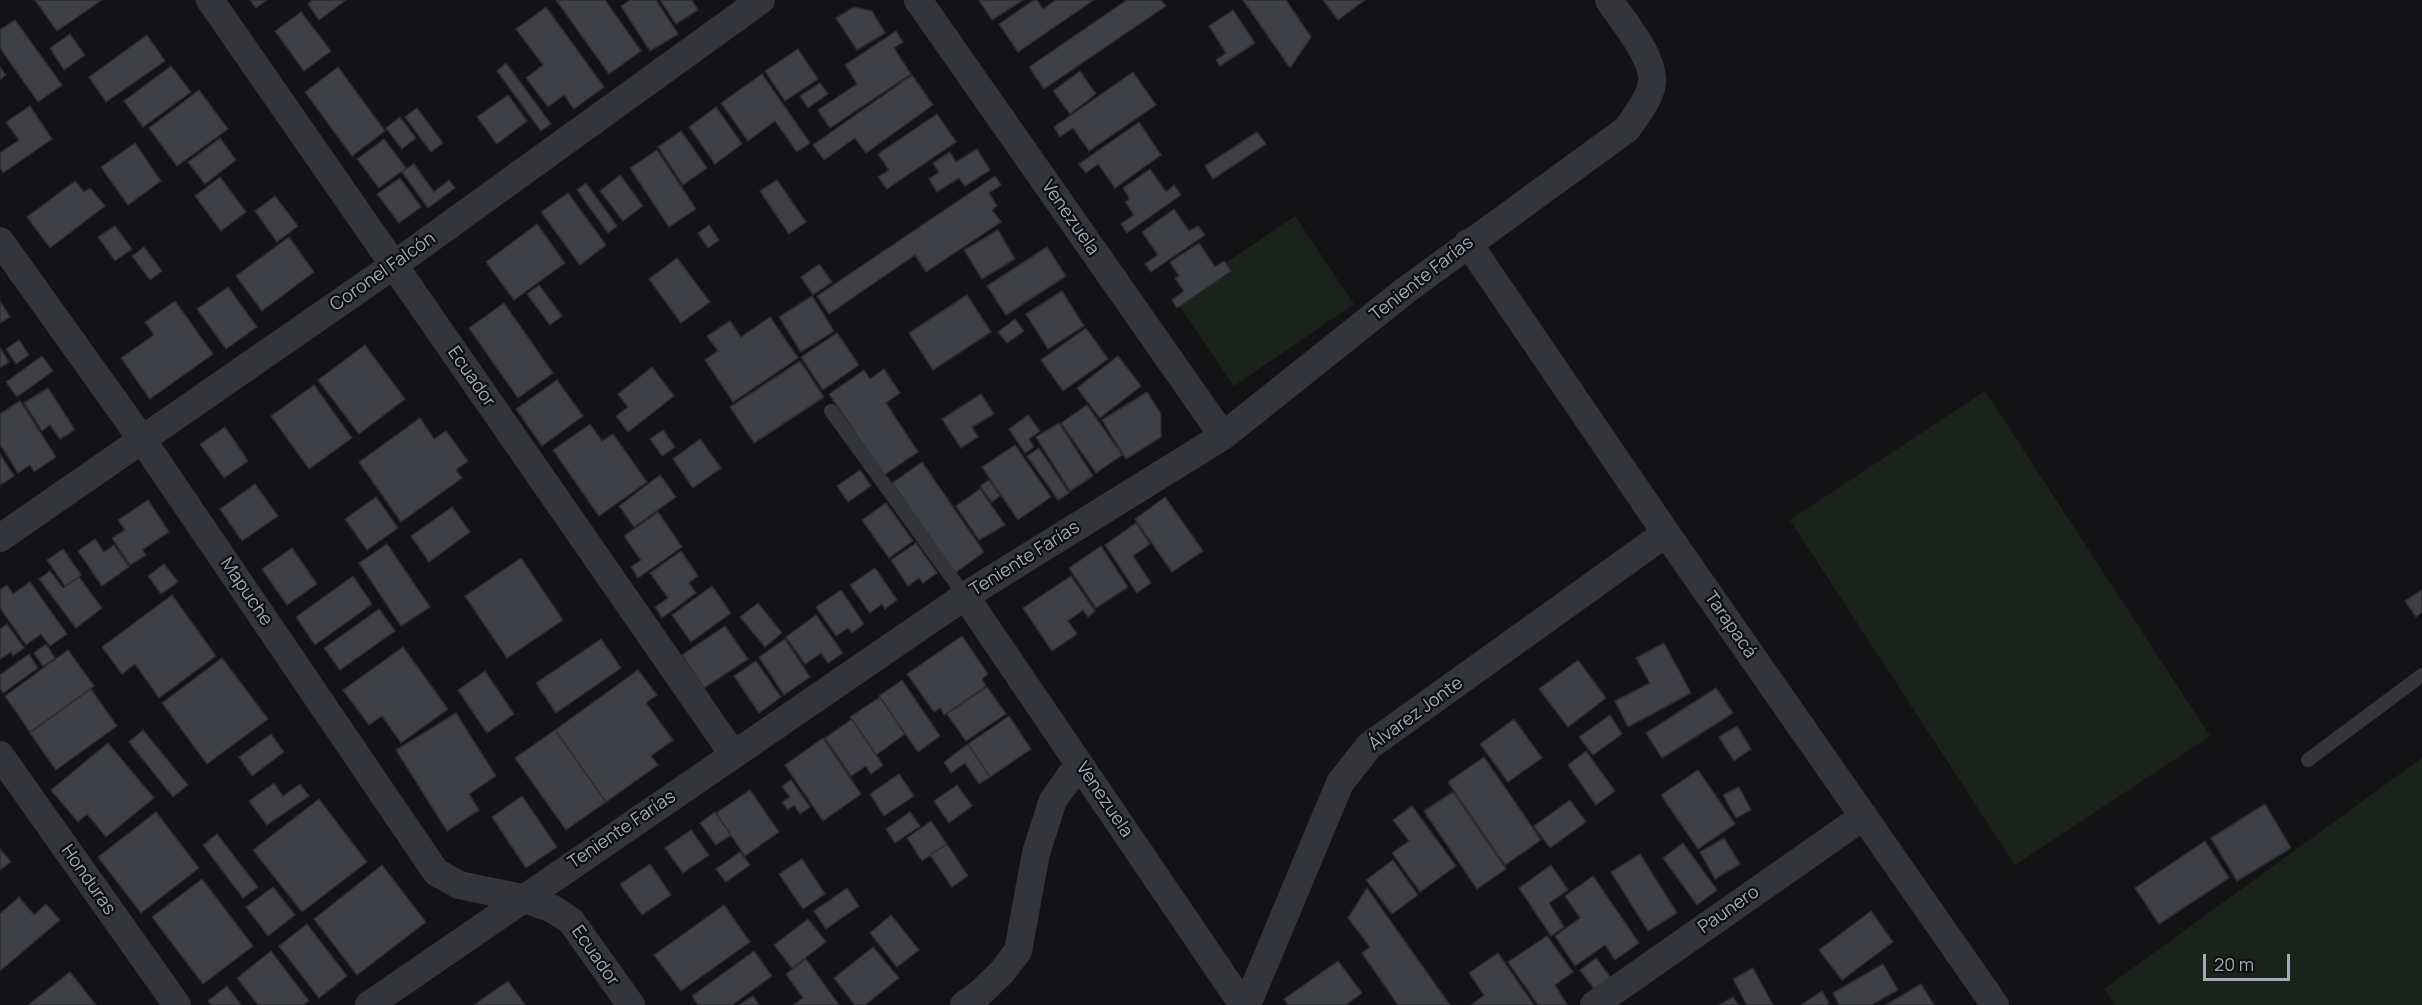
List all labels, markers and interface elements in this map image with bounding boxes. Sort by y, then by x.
street label: Venezuela [1036,177,1104,259]
street label: Coronel Falcón [326,228,440,316]
street label: Teniente Farías [1366,232,1478,326]
street label: Ecuador [442,343,500,411]
street label: Teniente Farías [966,517,1084,601]
street label: Mapuche [215,554,277,630]
street label: Tarapacá [1699,588,1761,662]
street label: Álvarez Jonte [1365,673,1467,755]
street label: Venezuela [1071,758,1137,842]
street label: Teniente Farías [564,786,680,874]
street label: Honduras [56,841,120,919]
street label: Paunero [1694,881,1764,939]
street label: Ecuador [566,922,624,990]
scale bar [2206,942,2293,980]
text: 20 m [2214,952,2254,976]

